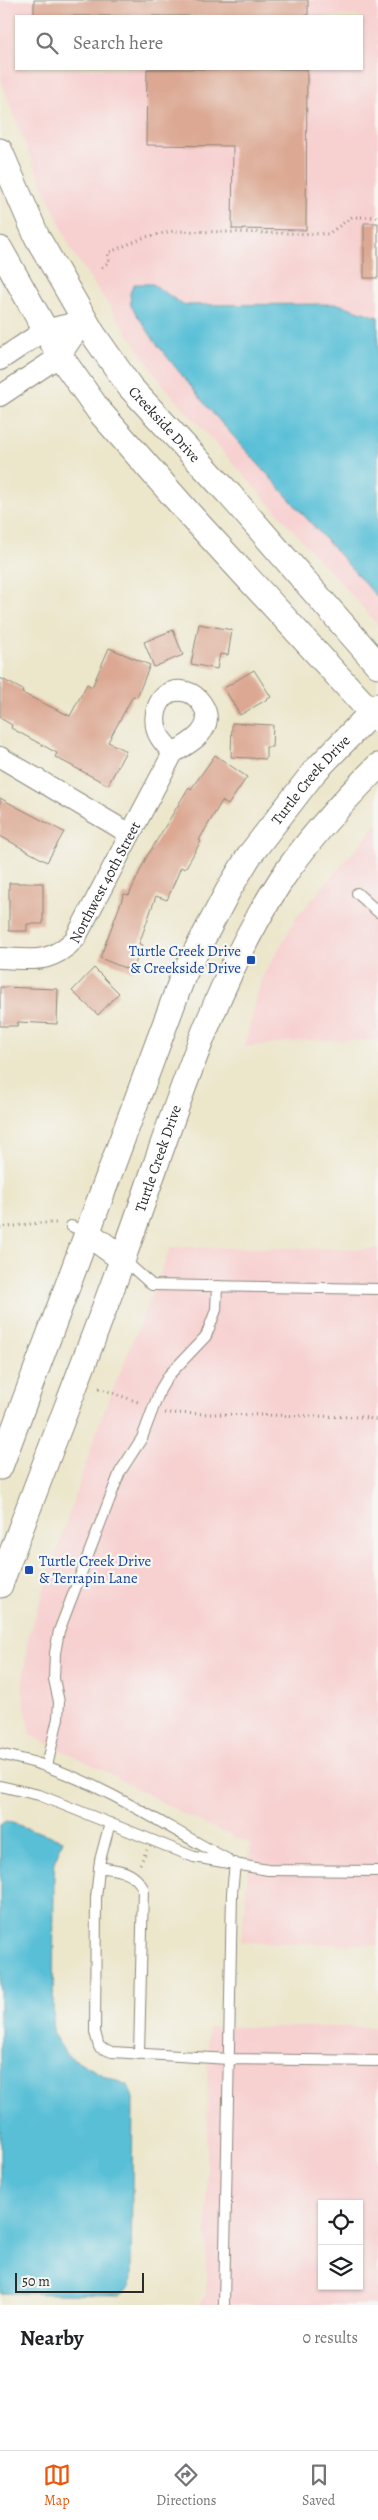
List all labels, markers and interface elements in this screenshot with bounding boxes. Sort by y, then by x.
search box [15,15,363,70]
icon: search [33,29,61,57]
text: Search here [73,30,163,56]
street label: Creekside Drive [124,382,205,467]
street label: Turtle Creek Drive [267,730,355,829]
street label: Northwest 40th Street [65,818,145,947]
place label: Turtle Creek Drive & Creekside Drive [129,941,241,978]
marker: Turtle Creek Drive & Creekside Drive [245,954,257,966]
street label: Turtle Creek Drive [130,1102,186,1215]
place label: Turtle Creek Drive & Terrapin Lane [39,1551,151,1588]
marker: Turtle Creek Drive & Terrapin Lane [23,1564,35,1576]
map controls [318,2200,363,2290]
button: locate [318,2200,363,2245]
button: layers [318,2245,363,2290]
scale bar [15,2270,144,2293]
text: 50 m [22,2272,50,2291]
text: Nearby [20,2324,83,2352]
text: 0 results [302,2327,358,2349]
tab: Map [43,2461,71,2510]
tab: Directions [156,2461,216,2510]
tab: Saved [302,2461,335,2510]

